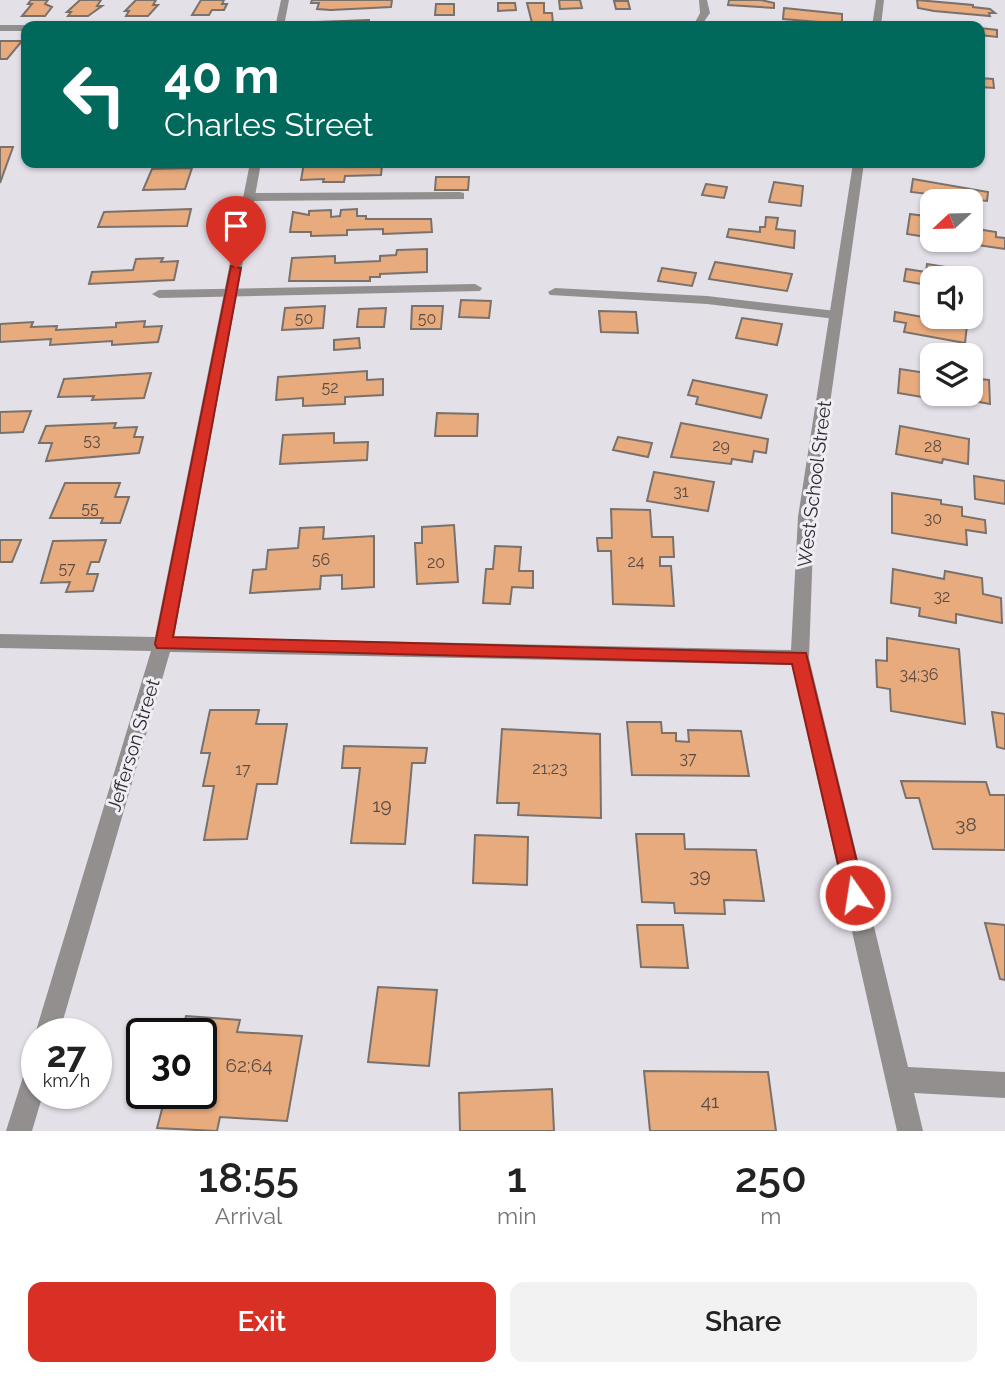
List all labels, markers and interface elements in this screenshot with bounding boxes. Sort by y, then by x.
text: 40 m [164,47,279,104]
icon: left [49,49,140,140]
text: Charles Street [164,106,373,143]
north arrow [920,189,984,252]
map controls [920,189,983,406]
pin [206,196,266,268]
icon: arrive [217,207,255,245]
button: sound [920,266,983,329]
house number: 50 [295,309,313,328]
house number: 50 [418,309,436,328]
button: layers [920,343,983,406]
house number: 52 [321,378,339,397]
street label: West School Street [793,399,835,569]
house number: 53 [83,431,101,450]
house number: 29 [712,436,730,455]
house number: 28 [924,437,942,456]
house number: 31 [673,482,689,501]
house number: 55 [81,499,99,518]
house number: 30 [924,509,942,528]
house number: 56 [312,550,330,569]
house number: 24 [627,552,645,571]
house number: 20 [427,553,445,572]
house number: 57 [58,559,76,578]
house number: 32 [934,587,950,606]
house number: 34;36 [900,665,938,684]
street label: Jefferson Street [102,675,164,814]
house number: 37 [679,749,697,768]
house number: 21;23 [532,759,568,778]
house number: 17 [235,760,251,779]
house number: 19 [372,794,392,816]
house number: 38 [955,813,977,835]
position arrow [818,858,892,932]
house number: 39 [689,864,711,886]
speed limit sign: 30 [126,1018,217,1109]
text: 27 [47,1034,86,1075]
house number: 62;64 [225,1054,273,1076]
text: km/h [43,1070,90,1091]
house number: 41 [701,1090,719,1112]
text: 18:55 [198,1153,299,1202]
text: 1 [507,1153,527,1202]
text: 250 [735,1153,807,1202]
text: Arrival [215,1202,282,1229]
text: min [497,1202,537,1229]
text: m [760,1202,781,1229]
button: Exit [28,1282,496,1362]
button: Share [510,1282,977,1362]

